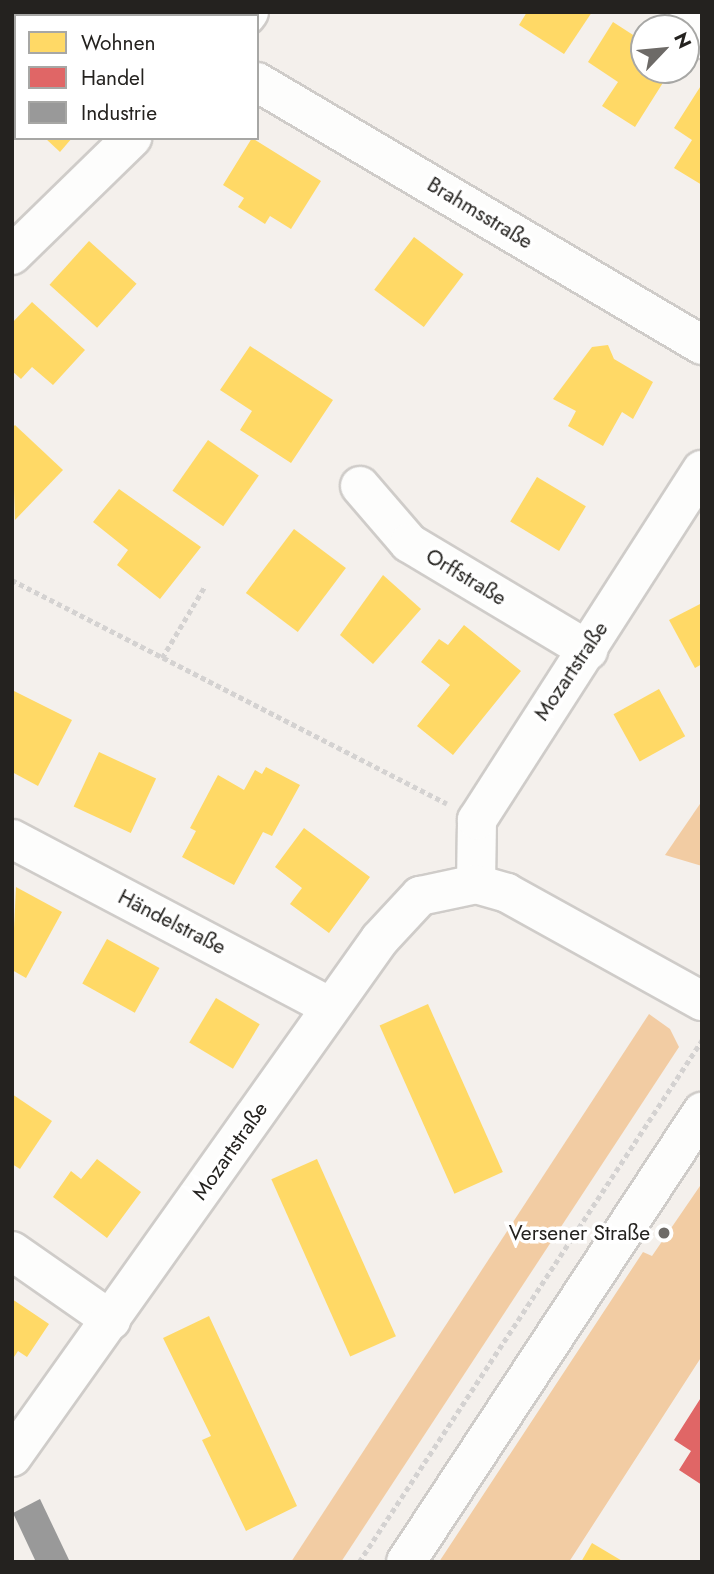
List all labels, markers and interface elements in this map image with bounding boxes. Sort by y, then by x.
legend [14,14,259,140]
north arrow [630,14,700,84]
text: Wohnen [81,28,155,58]
text: N [667,28,698,53]
text: Handel [81,63,145,93]
text: Industrie [81,98,157,128]
street label: Brahmsstraße [423,172,537,254]
street label: Orffstraße [421,543,511,611]
street label: Mozartstraße [529,617,613,725]
street label: Händelstraße [114,884,230,960]
street label: Mozartstraße [187,1097,273,1205]
place label: Versener Straße [509,1220,650,1246]
marker: Versener Straße [656,1225,672,1241]

